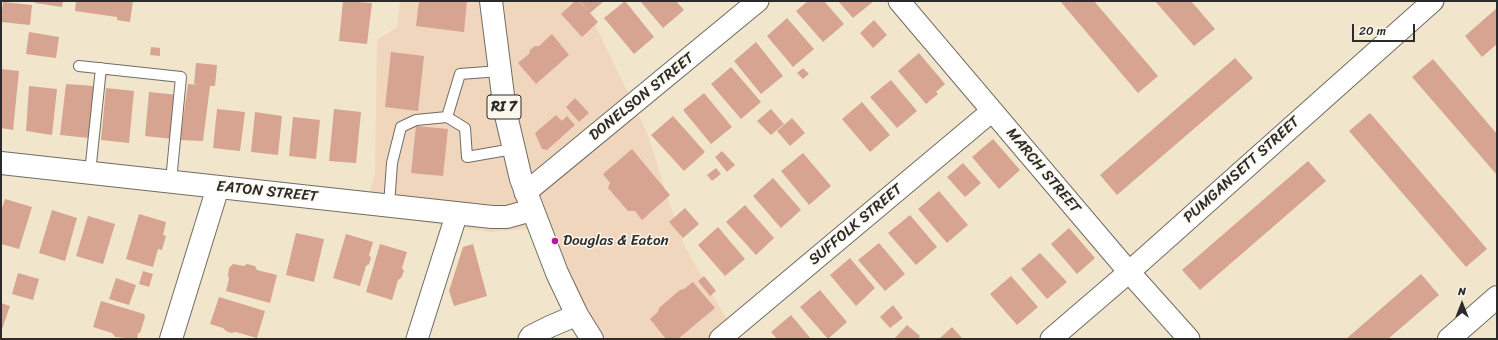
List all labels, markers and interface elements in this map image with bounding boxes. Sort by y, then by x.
scale bar [1354,16,1417,42]
text: 20 m [1359,20,1386,42]
street label: DONELSON STREET [586,49,698,145]
road number: RI 7 [487,95,521,119]
street label: PUMGANSETT STREET [1180,113,1304,227]
street label: MARCH STREET [1002,125,1084,217]
street label: EATON STREET [215,178,319,206]
street label: SUFFOLK STREET [806,181,906,269]
place label: Douglas & Eaton [563,232,669,250]
marker: Douglas & Eaton [550,236,560,246]
text: N [1458,282,1466,301]
north arrow [1442,284,1482,324]

